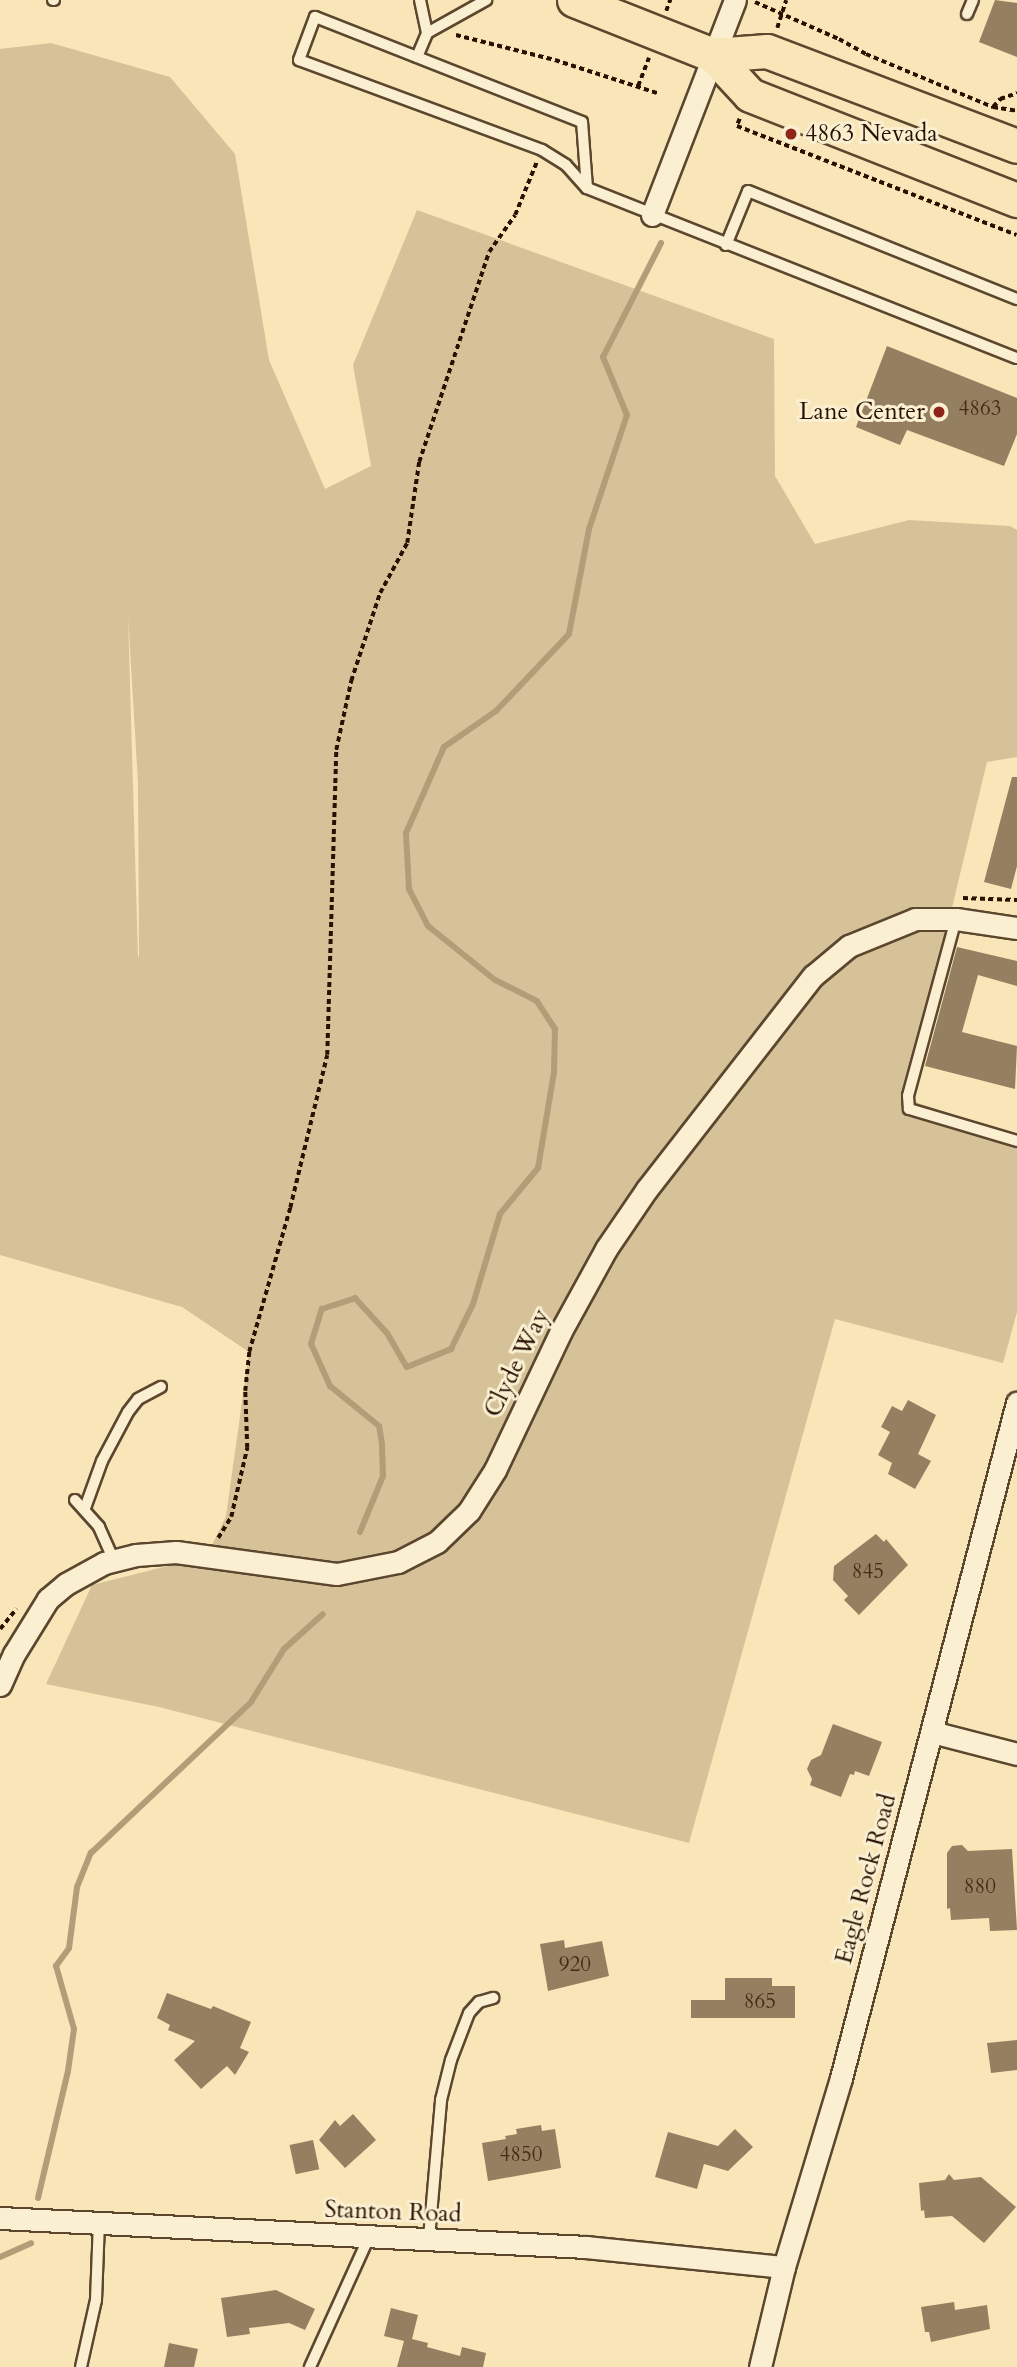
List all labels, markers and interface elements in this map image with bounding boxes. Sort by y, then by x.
place label: 4863 Nevada [805,120,938,148]
marker: 4863 Nevada [783,126,799,142]
house number: 4863 [958,396,1002,422]
place label: Lane Center [799,398,925,426]
marker: Lane Center [931,404,947,420]
street label: Clyde Way [478,1304,556,1422]
house number: 845 [852,1559,884,1585]
street label: Eagle Rock Road [829,1791,903,1967]
house number: 880 [964,1874,996,1900]
house number: 920 [559,1952,591,1978]
house number: 865 [744,1989,776,2015]
house number: 4850 [499,2142,543,2168]
street label: Stanton Road [324,2195,462,2229]

